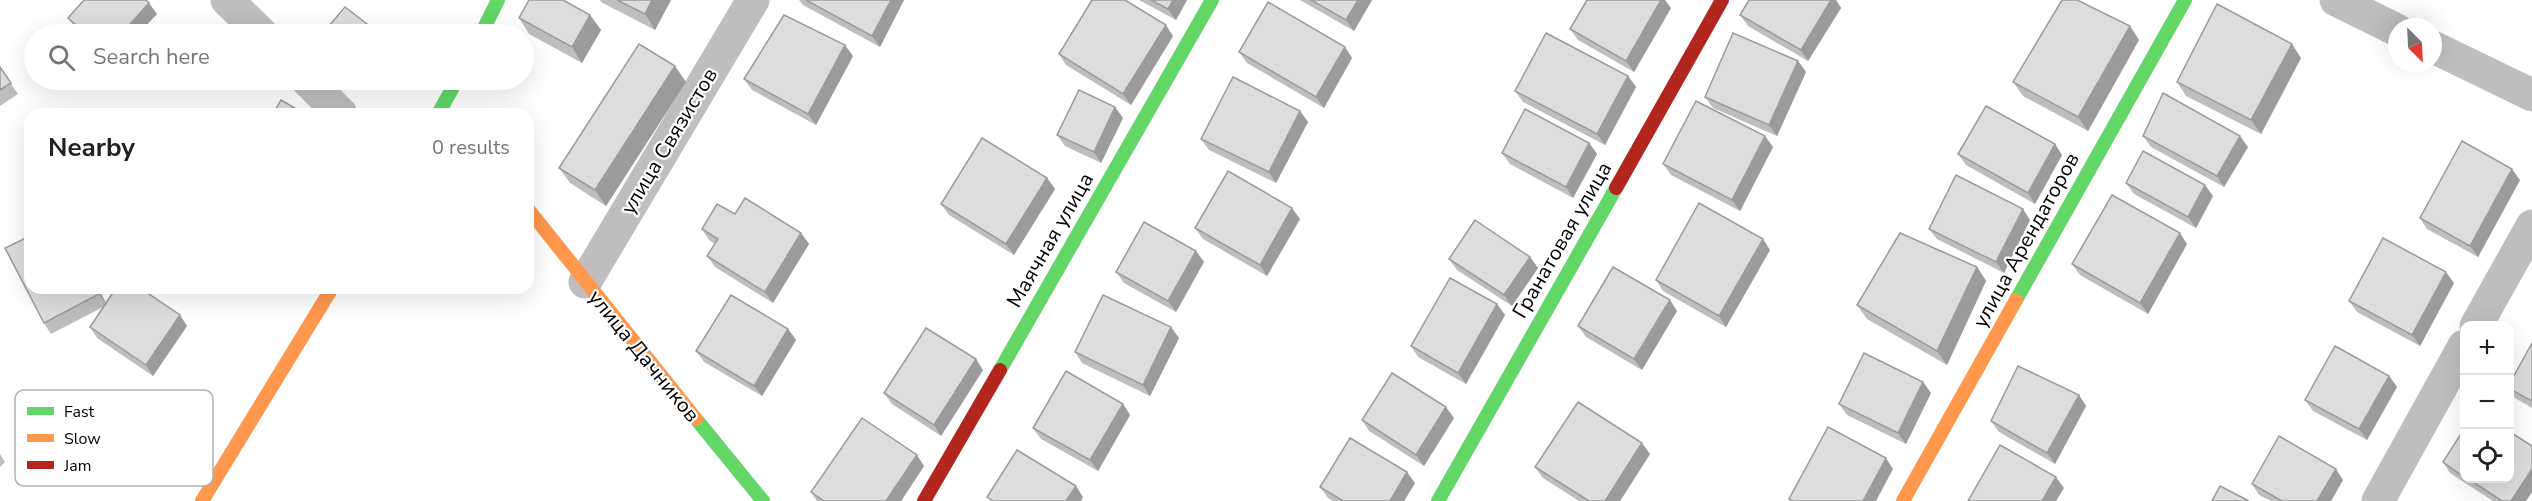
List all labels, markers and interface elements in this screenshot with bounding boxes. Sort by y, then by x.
north arrow [2388,18,2442,72]
search box [24,24,534,90]
icon: search [45,41,78,74]
text: Search here [93,42,210,72]
street label: улица Связистов [614,63,724,219]
text: Nearby [48,130,135,165]
text: 0 results [432,134,510,161]
street label: улица Арендаторов [1966,147,2086,333]
street label: Гранатовая улица [1506,157,1618,323]
street label: Маячная улица [1000,168,1100,312]
street label: улица Дачников [582,284,706,428]
map controls [2460,321,2514,483]
button: + [2460,321,2514,375]
button: − [2460,375,2514,429]
legend [15,390,213,486]
text: Fast [64,401,95,423]
text: Slow [64,428,101,450]
button: locate [2460,429,2514,483]
text: Jam [63,455,91,477]

